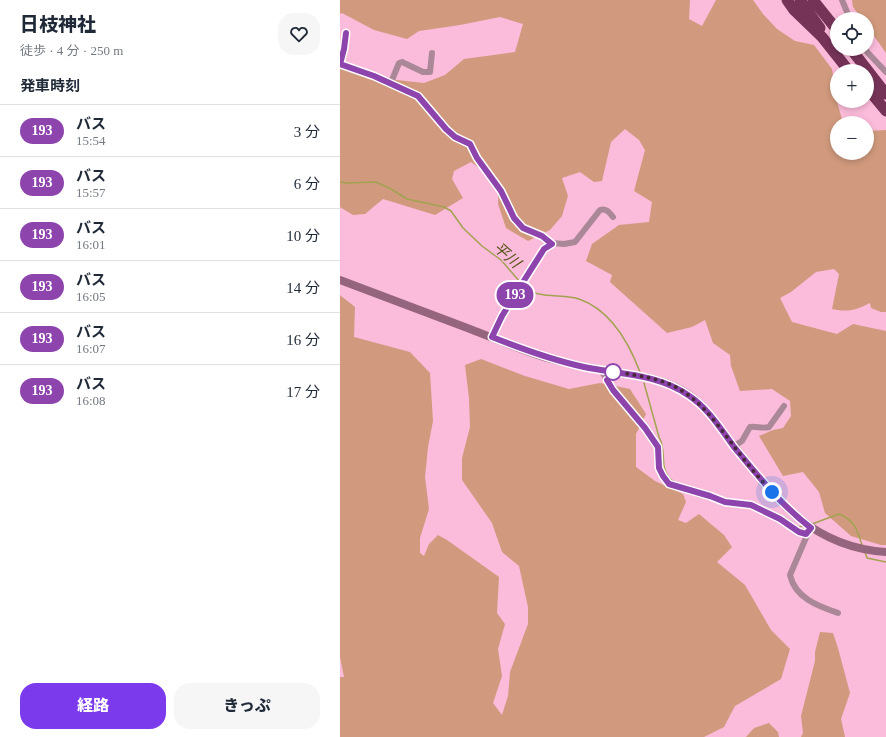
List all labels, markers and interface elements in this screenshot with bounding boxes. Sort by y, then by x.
map controls [830,12,874,160]
button: locate [830,12,874,56]
button: heart [278,13,320,55]
text: 日枝神社 [20,14,96,35]
text: 徒歩 · 4 分 · 250 m [20,43,123,58]
button: + [830,64,874,108]
text: 発車時刻 [20,78,80,94]
text: バス [76,116,106,132]
button: − [830,116,874,160]
text: 193 [32,123,53,138]
text: 3 分 [294,124,320,140]
text: 15:54 [76,133,106,148]
text: バス [76,168,106,184]
text: 193 [32,175,53,190]
text: 6 分 [294,176,320,192]
text: 15:57 [76,185,106,200]
text: バス [76,220,106,236]
text: 193 [32,227,53,242]
text: 10 分 [286,228,320,244]
text: 16:01 [76,237,106,252]
water label: 平川 [490,239,525,272]
text: バス [76,272,106,288]
text: 193 [32,279,53,294]
text: 14 分 [286,280,320,296]
line badge: 193 [492,282,538,308]
text: 193 [505,287,526,302]
text: 16:05 [76,289,106,304]
text: バス [76,324,106,340]
text: 193 [32,331,53,346]
text: 16 分 [286,332,320,348]
text: 16:07 [76,341,106,356]
unlabelled marker [604,363,622,381]
text: バス [76,376,106,392]
text: 193 [32,383,53,398]
text: 17 分 [286,384,320,400]
text: 16:08 [76,393,106,408]
your location [762,482,782,502]
button: 経路 [20,683,166,729]
button: きっぷ [174,683,320,729]

